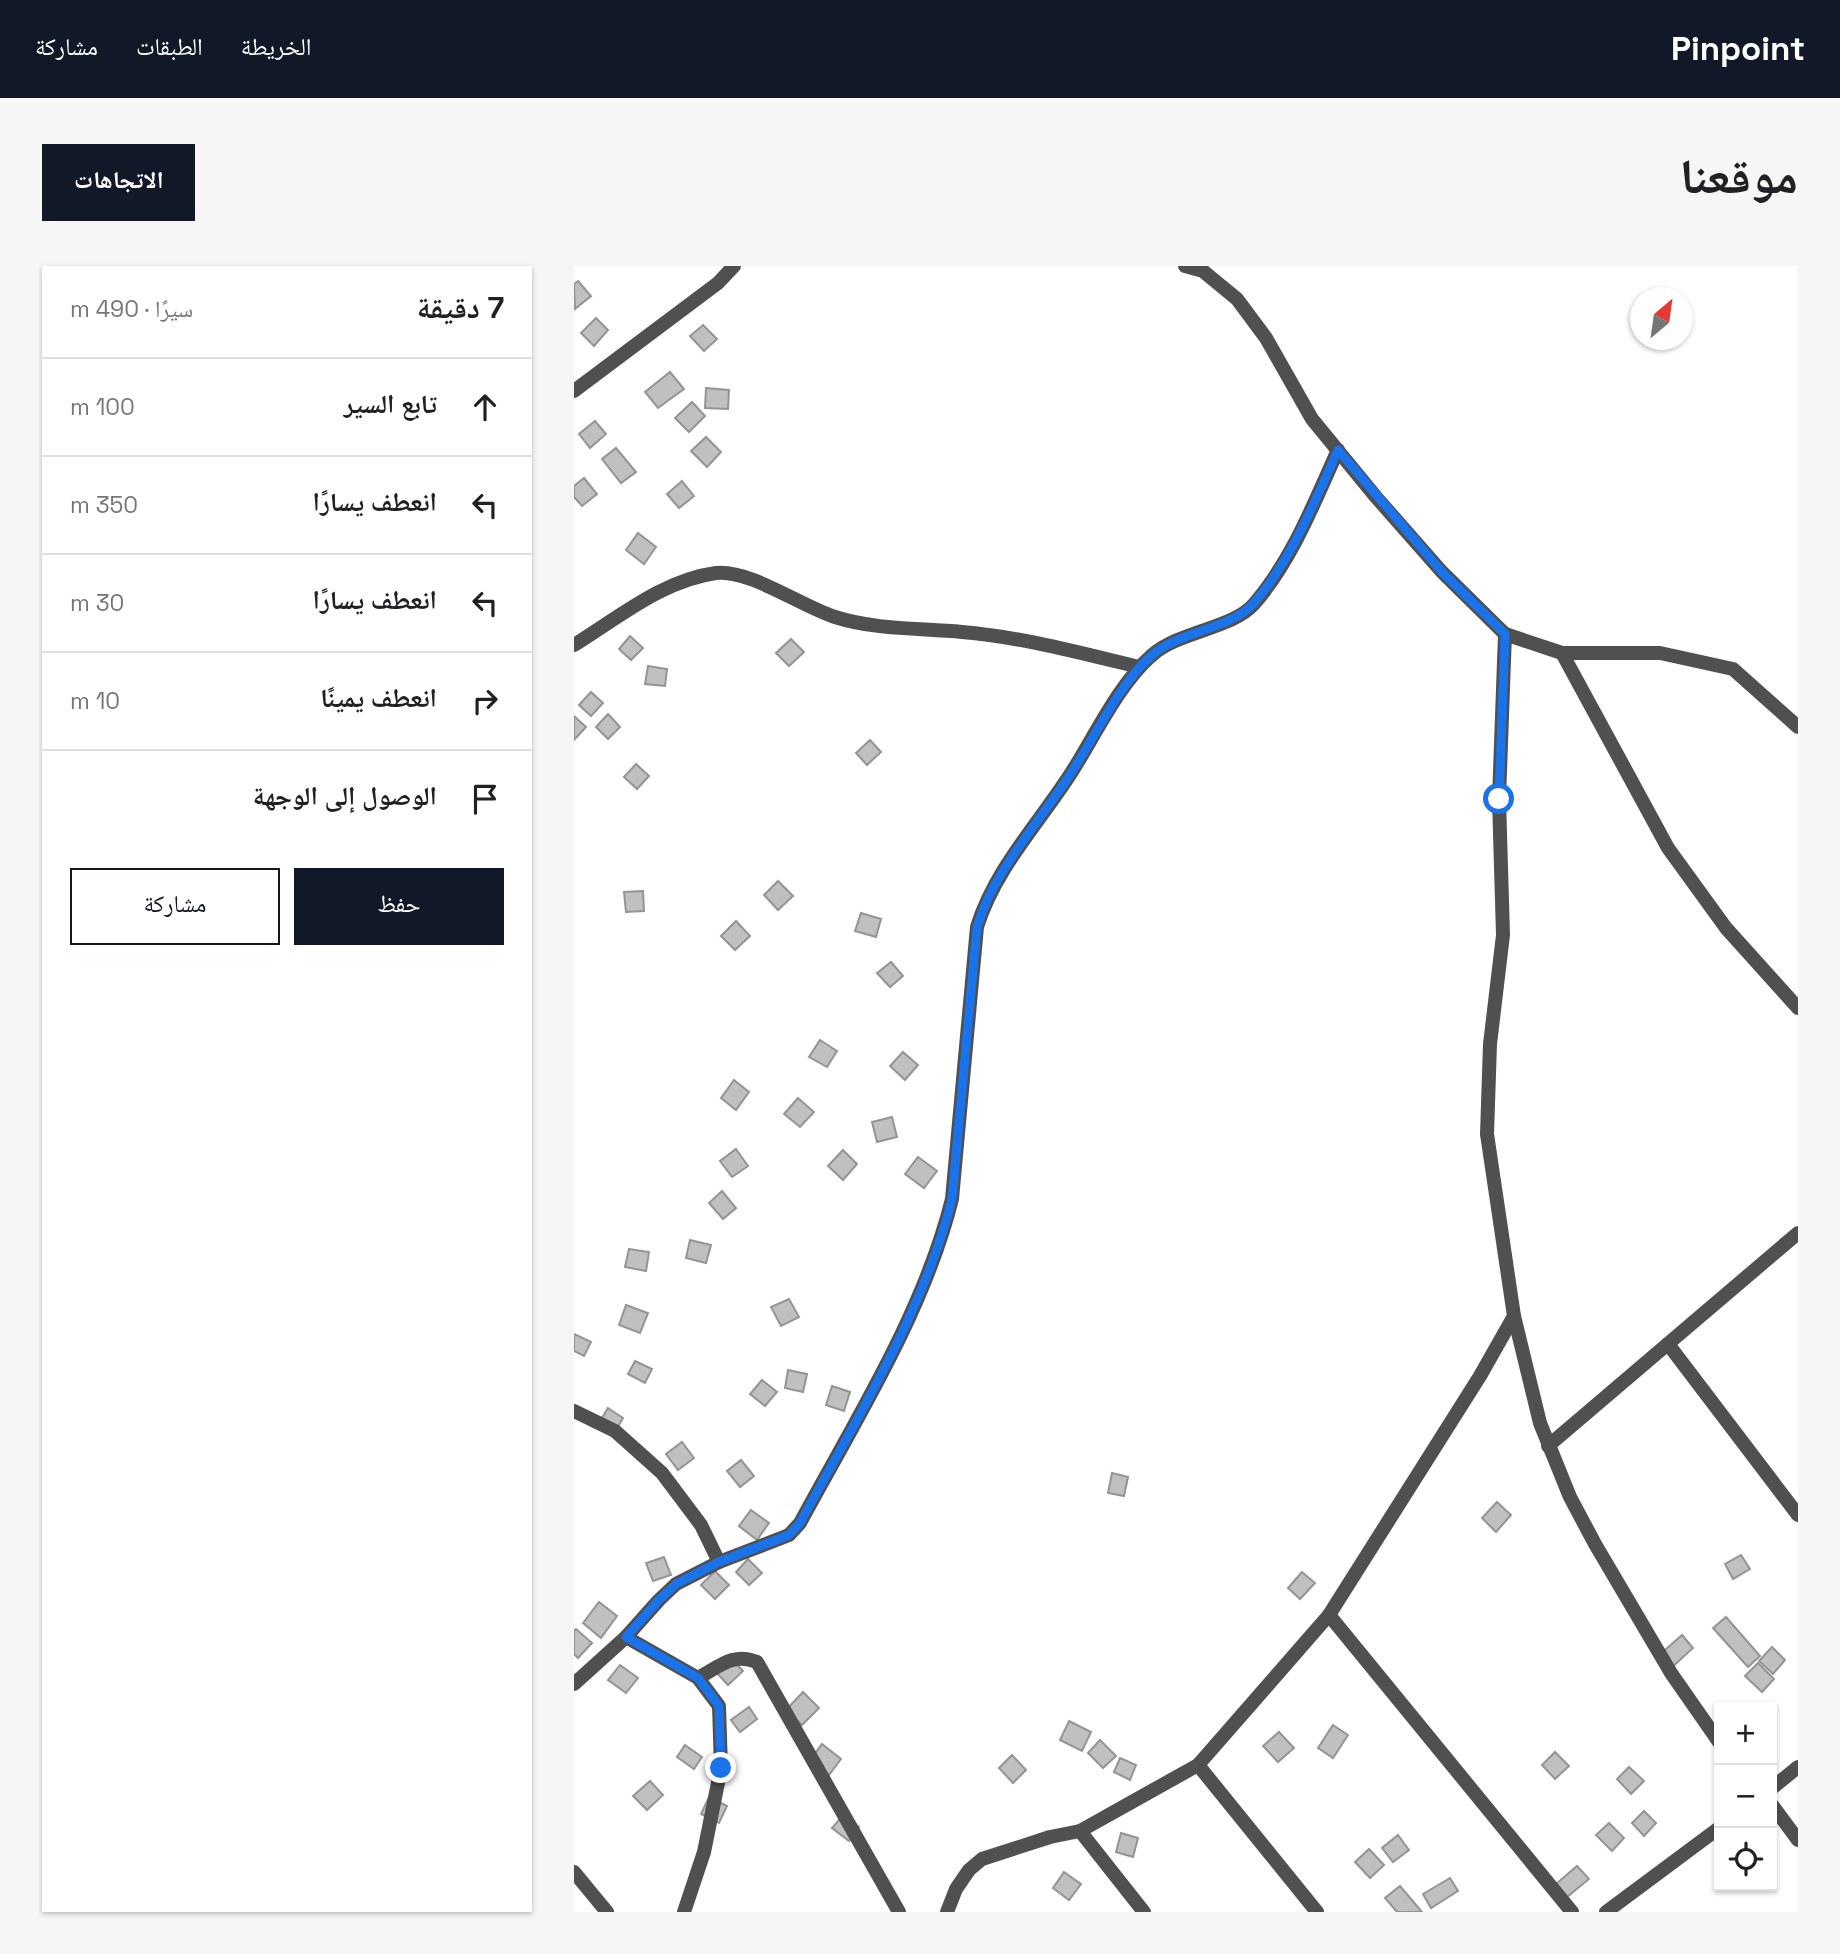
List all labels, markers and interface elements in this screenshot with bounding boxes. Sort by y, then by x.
text: Pinpoint [1671,28,1805,70]
text: مشاركة [35,31,98,62]
text: الطبقات [136,31,203,62]
text: الخريطة [241,31,311,62]
button: الاتجاهات [42,144,195,221]
text: موقعنا [1680,145,1798,207]
north arrow [1630,287,1693,350]
text: 7 دقيقة [417,288,504,327]
text: سيرًا · 490 m [70,294,193,324]
text: تابع السير [344,387,437,421]
icon: ahead [466,388,504,426]
text: 100 m [70,392,135,422]
text: انعطف يسارًا [313,485,437,519]
icon: left [466,486,504,524]
text: 350 m [70,490,138,520]
text: انعطف يسارًا [313,583,437,617]
icon: left [466,584,504,622]
text: 30 m [70,588,124,618]
text: انعطف يمينًا [320,681,437,715]
icon: right [466,682,504,720]
text: 10 m [70,686,120,716]
text: الوصول إلى الوجهة [253,779,437,813]
icon: arrive [466,780,504,818]
route start [1483,783,1514,814]
button: مشاركة [70,868,280,945]
button: حفظ [294,868,504,945]
map controls [1714,1702,1777,1891]
button: + [1714,1702,1777,1765]
route end [705,1752,736,1783]
button: − [1714,1765,1777,1828]
button: locate [1714,1828,1777,1891]

